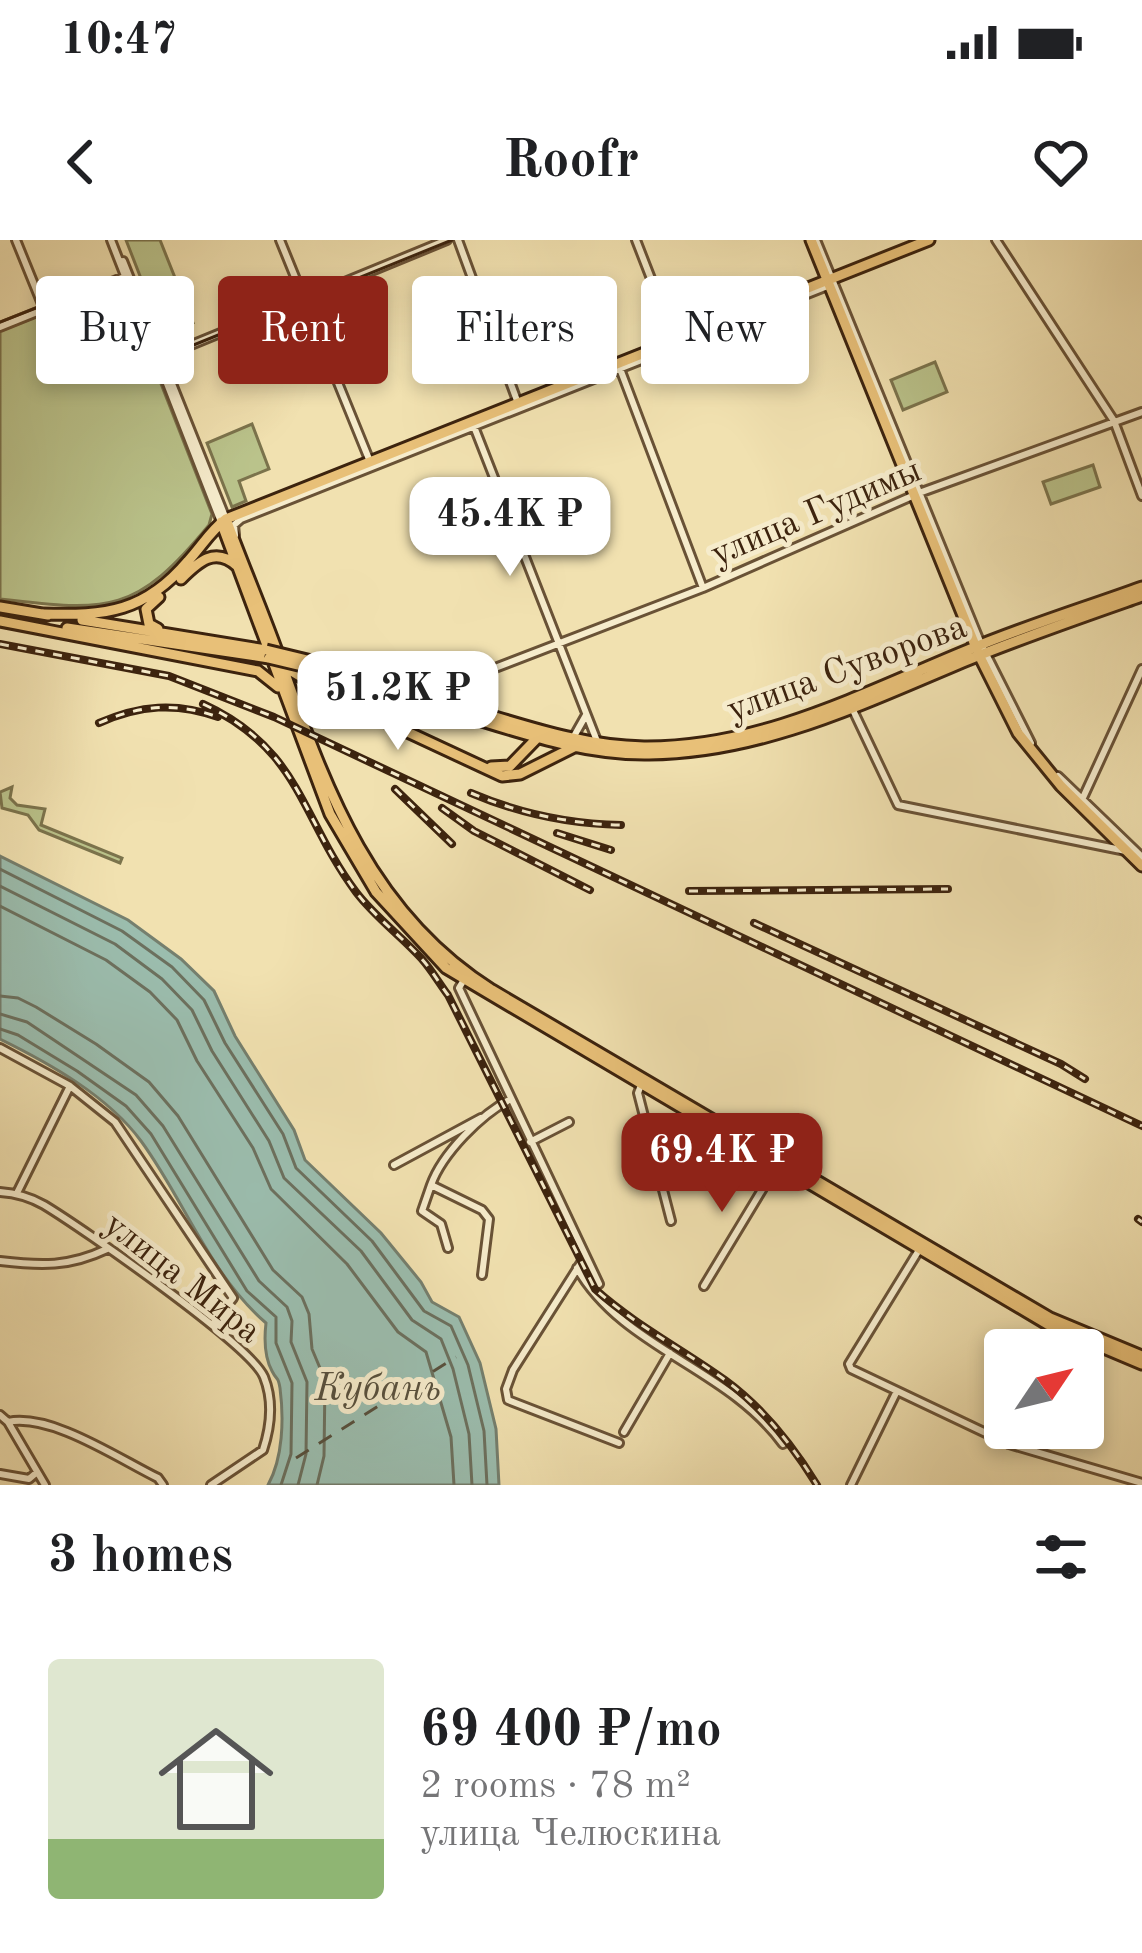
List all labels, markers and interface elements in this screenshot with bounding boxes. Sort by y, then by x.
text: 10:47 [60,19,177,64]
icon: back [48,129,114,195]
icon: heart [1028,129,1094,195]
text: Roofr [503,135,639,189]
chip: Buy [36,276,194,384]
chip: Rent [218,276,388,384]
chip: Filters [412,276,617,384]
chip: New [641,276,809,384]
street label: улица Гудимы [706,453,927,574]
pin: 45.4K ₽ [399,477,621,579]
text: 45.4K ₽ [436,496,584,535]
street label: улица Суворова [723,610,972,730]
pin: 51.2K ₽ [287,651,509,753]
text: 51.2K ₽ [324,670,472,709]
pin: 69.4K ₽ [611,1113,833,1215]
text: 69.4K ₽ [648,1132,796,1171]
street label: улица Мира [96,1207,267,1351]
north arrow [984,1329,1104,1449]
map controls [984,1329,1104,1449]
water label: Кубань [314,1370,441,1409]
icon: filters [1028,1524,1094,1590]
text: 3 homes [48,1532,233,1583]
text: 69 400 ₽/mo [420,1706,722,1757]
icon: home [144,1707,288,1851]
text: 2 rooms · 78 m² [420,1767,691,1806]
text: улица Челюскина [420,1815,721,1854]

